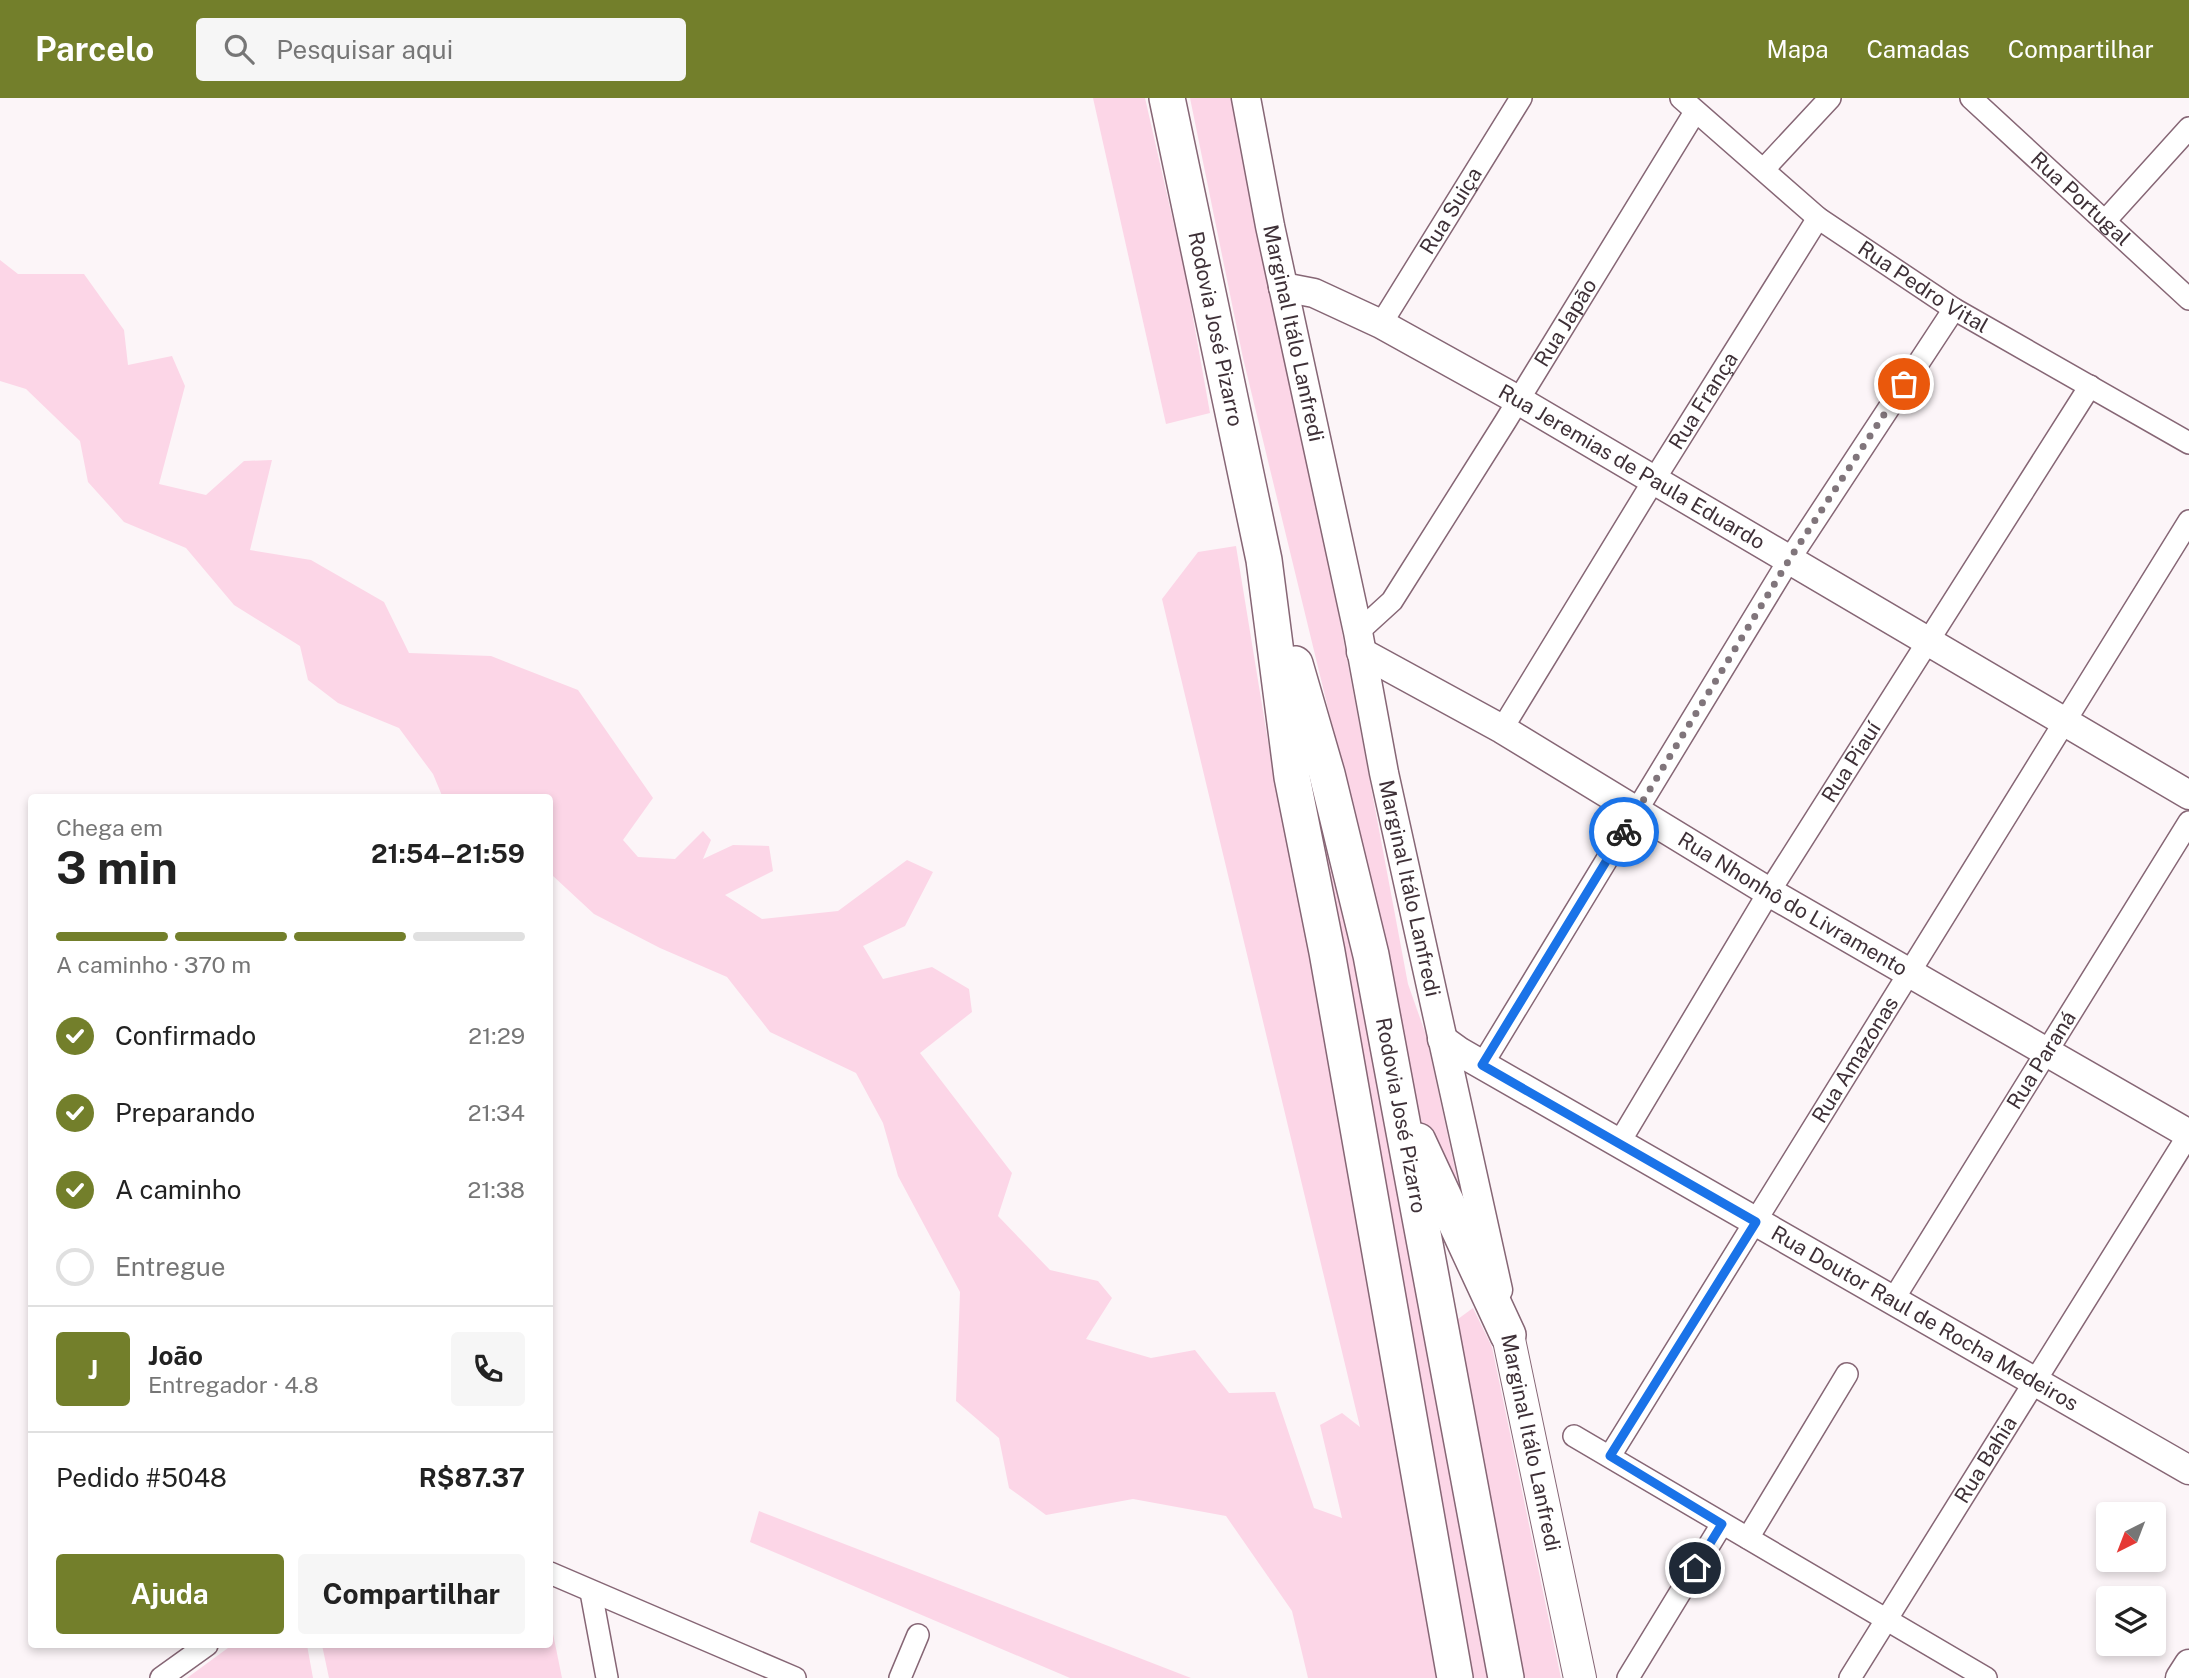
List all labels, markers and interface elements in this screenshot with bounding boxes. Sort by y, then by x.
search box [196,18,686,81]
text: Parcelo [35,30,154,68]
icon: search [220,30,258,68]
text: Pesquisar aqui [276,34,453,65]
text: Mapa [1767,35,1828,63]
text: Camadas [1866,35,1970,63]
text: Compartilhar [2008,35,2154,63]
street label: Rua Portugal [2026,146,2136,251]
street label: Rua Suiça [1414,163,1487,259]
street label: Marginal Itálo Lanfredi [1258,222,1329,444]
street label: Rodovia José Pizarro [1183,229,1249,429]
street label: Rua Pedro Vital [1853,235,1993,338]
street label: Rua Japão [1529,274,1602,371]
street label: Rua França [1663,347,1743,454]
pin [1874,354,1934,414]
icon: bag [1885,365,1923,403]
street label: Rua Jeremias de Paula Eduardo [1494,379,1770,555]
street label: Rua Piauí [1816,716,1886,807]
street label: Marginal Itálo Lanfredi [1374,777,1446,999]
courier [1589,797,1659,867]
icon: bike [1605,813,1643,851]
text: Chega em [56,814,163,841]
street label: Rua Nhonhô do Livramento [1674,826,1912,981]
text: 21:54–21:59 [371,838,525,869]
text: 3 min [56,840,178,894]
text: A caminho · 370 m [56,951,251,978]
street label: Rua Amazonas [1806,992,1903,1127]
street label: Rua Paraná [2001,1006,2081,1114]
street label: Rodovia José Pizarro [1371,1015,1432,1215]
icon: check [56,1017,94,1055]
text: Confirmado [115,1020,256,1051]
text: 21:29 [468,1022,525,1049]
icon: check [56,1094,94,1132]
text: Preparando [115,1097,255,1128]
text: 21:34 [468,1099,525,1126]
icon: check [56,1171,94,1209]
text: A caminho [115,1174,242,1205]
text: 21:38 [468,1176,525,1203]
street label: Rua Doutor Raul de Rocha Medeiros [1767,1220,2083,1416]
text: Entregue [115,1251,226,1282]
button: phone [451,1332,525,1406]
street label: Marginal Itálo Lanfredi [1496,1332,1566,1553]
text: João [148,1340,203,1371]
text: J [88,1354,98,1385]
text: Entregador · 4.8 [148,1371,319,1398]
street label: Rua Bahia [1949,1412,2022,1508]
text: Pedido #5048 [56,1462,227,1493]
text: R$87.37 [419,1462,525,1493]
north arrow [2096,1502,2166,1572]
map controls [2096,1502,2166,1656]
pin [1665,1538,1725,1598]
icon: home [1676,1549,1714,1587]
button: Ajuda [56,1554,284,1634]
button: Compartilhar [298,1554,525,1634]
button: layers [2096,1586,2166,1656]

